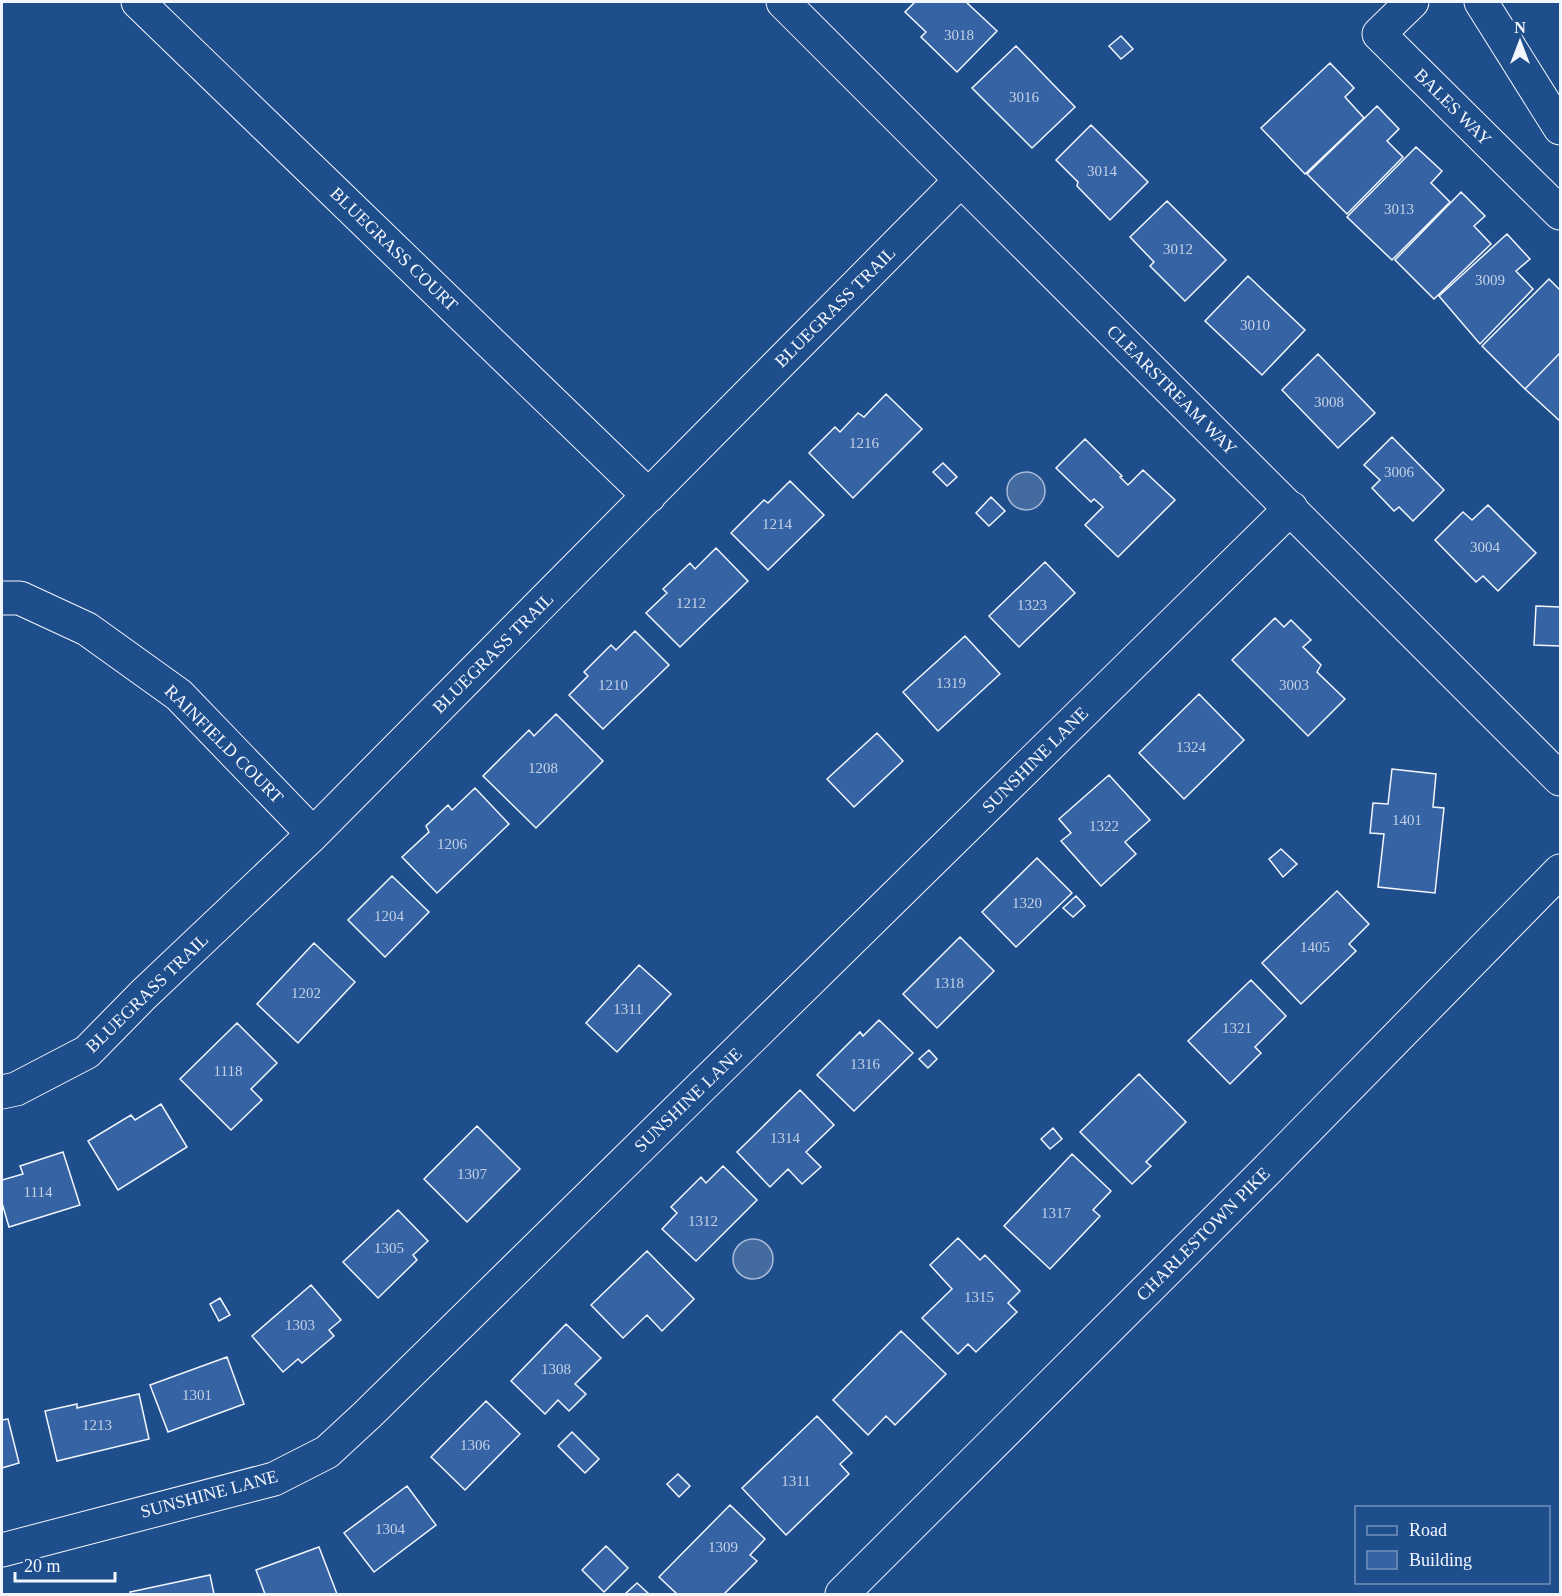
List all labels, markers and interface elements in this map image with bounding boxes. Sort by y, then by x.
north arrow [1490,12,1550,72]
text: N [1514,19,1526,36]
house number: 3018 [944,27,974,43]
street label: BALES WAY [1410,64,1496,150]
house number: 3016 [1009,89,1040,105]
house number: 3014 [1087,163,1118,179]
street label: BLUEGRASS COURT [326,183,462,315]
house number: 3013 [1384,201,1414,217]
house number: 3012 [1163,241,1193,257]
street label: BLUEGRASS TRAIL [771,243,899,371]
house number: 3009 [1475,272,1505,288]
house number: 3010 [1240,317,1270,333]
street label: CLEARSTREAM WAY [1103,321,1241,459]
house number: 3008 [1314,394,1344,410]
house number: 1216 [849,435,880,451]
house number: 3006 [1384,464,1415,480]
house number: 1214 [762,516,793,532]
house number: 3004 [1470,539,1501,555]
street label: BLUEGRASS TRAIL [429,589,557,717]
house number: 1212 [676,595,706,611]
house number: 1323 [1017,597,1047,613]
house number: 1319 [936,675,966,691]
house number: 1210 [598,677,628,693]
house number: 3003 [1279,677,1309,693]
street label: RAINFIELD COURT [161,681,287,807]
street label: SUNSHINE LANE [978,703,1092,817]
house number: 1324 [1176,739,1207,755]
house number: 1208 [528,760,558,776]
house number: 1401 [1392,812,1422,828]
house number: 1322 [1089,818,1119,834]
house number: 1206 [437,836,468,852]
house number: 1320 [1012,895,1042,911]
house number: 1204 [374,908,405,924]
street label: BLUEGRASS TRAIL [82,929,212,1057]
house number: 1405 [1300,939,1330,955]
house number: 1318 [934,975,964,991]
house number: 1202 [291,985,321,1001]
house number: 1311 [613,1001,643,1017]
house number: 1321 [1222,1020,1252,1036]
street label: SUNSHINE LANE [630,1044,746,1156]
house number: 1316 [850,1056,881,1072]
house number: 1118 [214,1063,242,1079]
house number: 1314 [770,1130,801,1146]
street label: CHARLESTOWN PIKE [1132,1163,1274,1305]
house number: 1307 [457,1166,488,1182]
house number: 1114 [24,1184,53,1200]
house number: 1317 [1041,1205,1072,1221]
house number: 1312 [688,1213,718,1229]
house number: 1305 [374,1240,404,1256]
house number: 1315 [964,1289,994,1305]
house number: 1303 [285,1317,315,1333]
house number: 1308 [541,1361,571,1377]
house number: 1301 [182,1387,212,1403]
house number: 1213 [82,1417,112,1433]
house number: 1306 [460,1437,491,1453]
street label: SUNSHINE LANE [138,1466,280,1522]
house number: 1311 [781,1473,811,1489]
legend [1355,1506,1550,1584]
text: Road [1409,1520,1447,1540]
house number: 1304 [375,1521,406,1537]
house number: 1309 [708,1539,738,1555]
scale bar [15,1545,116,1583]
text: Building [1409,1550,1472,1570]
text: 20 m [24,1556,61,1576]

